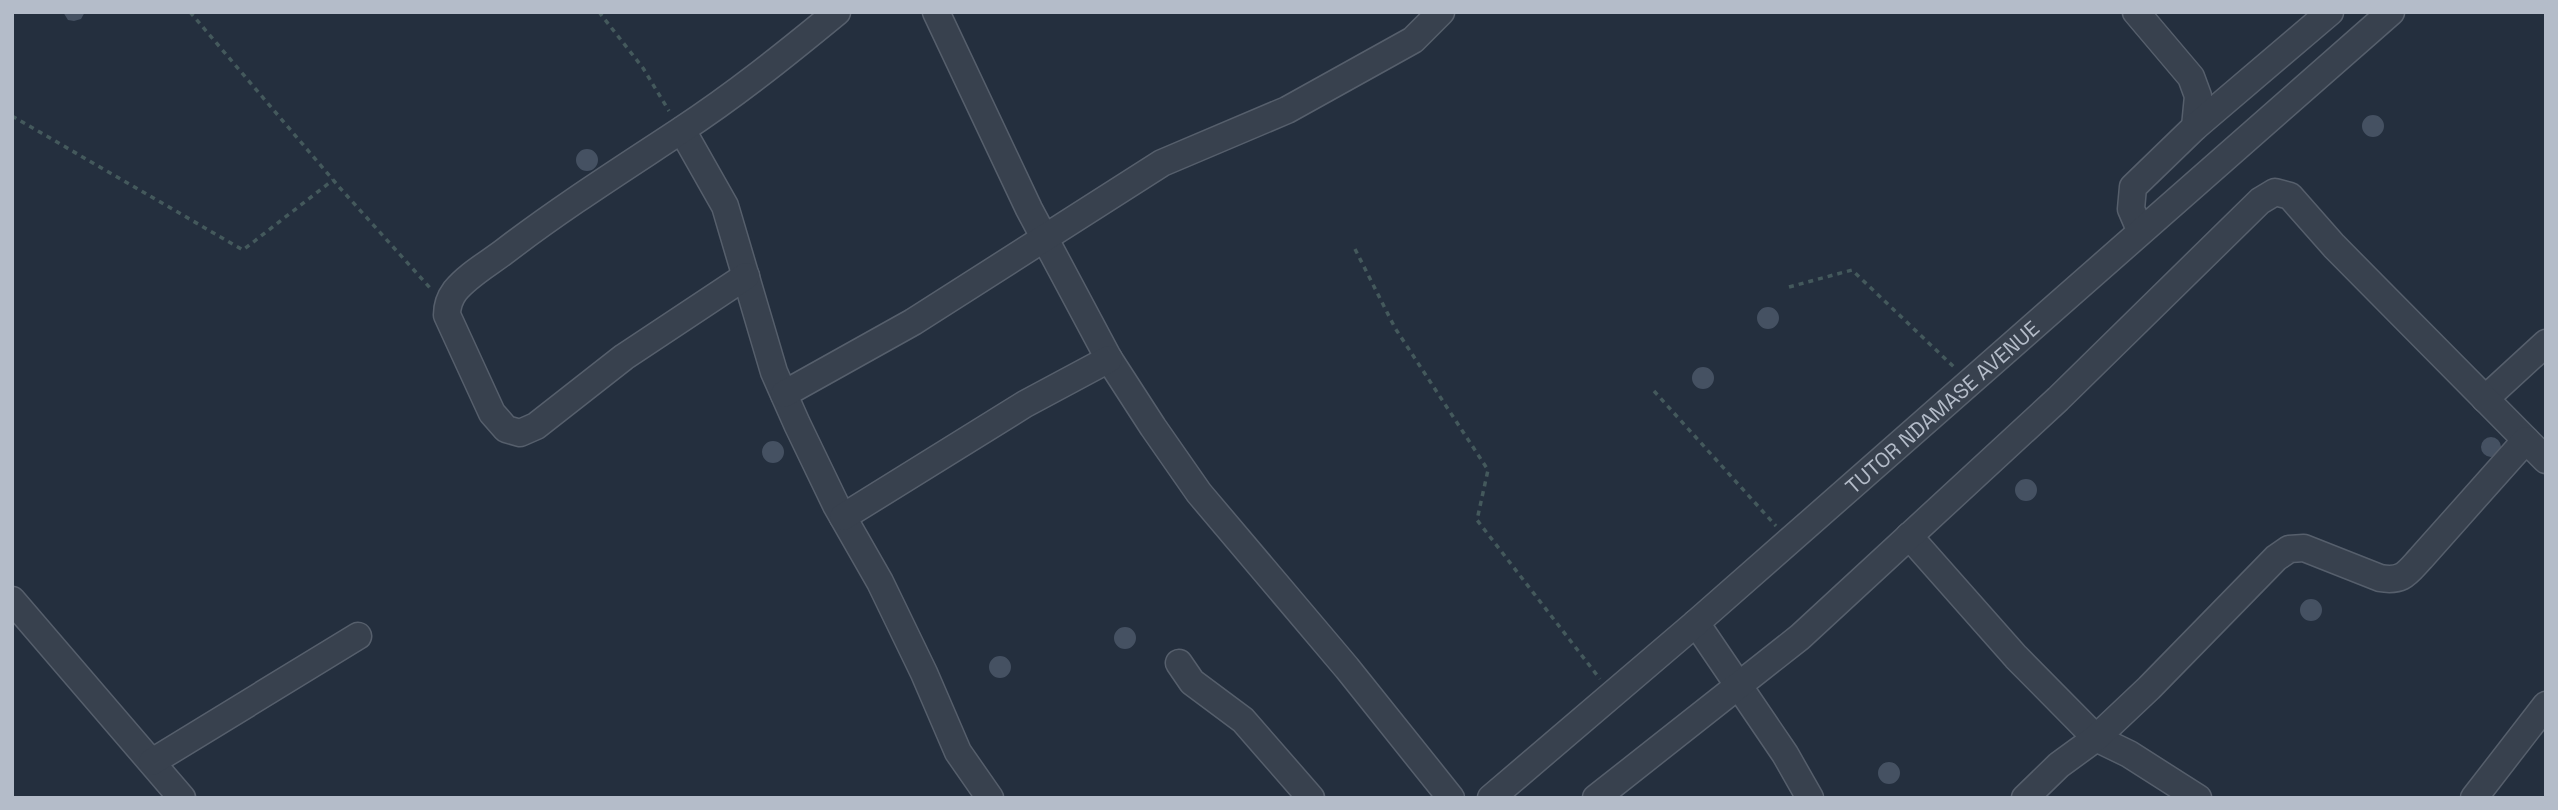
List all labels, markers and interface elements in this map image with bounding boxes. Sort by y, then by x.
street label: TUTOR NDAMASE AVENUE [1839,314,2045,499]

